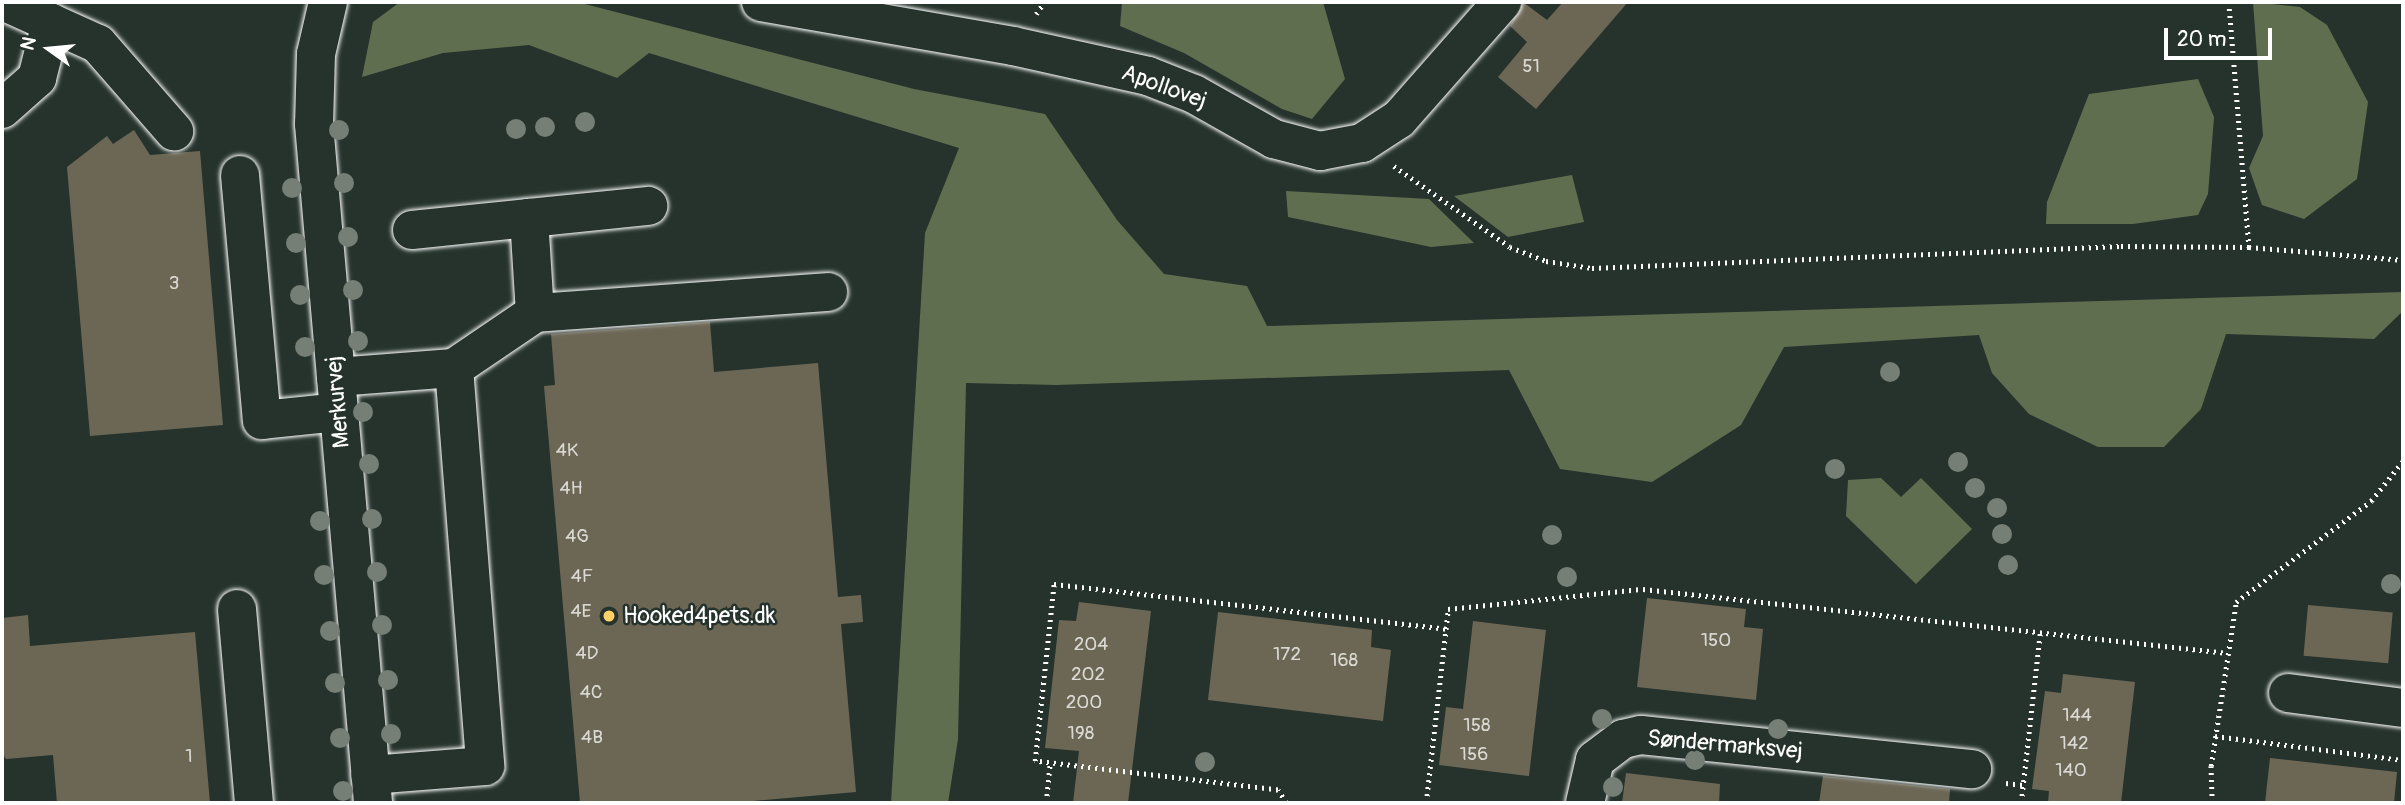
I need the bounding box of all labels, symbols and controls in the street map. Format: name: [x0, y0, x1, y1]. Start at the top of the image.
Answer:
north arrow: [14, 14, 84, 84]
scale bar: [2167, 14, 2276, 58]
text: 20 m: [2177, 26, 2226, 53]
text: N: [15, 34, 42, 53]
house number: 51: [1522, 56, 1540, 78]
street label: Apollovej: [1118, 59, 1210, 115]
house number: 3: [169, 273, 179, 295]
street label: Merkurvej: [320, 355, 356, 449]
house number: 4K: [556, 440, 578, 462]
house number: 4H: [559, 478, 583, 500]
house number: 4G: [565, 526, 589, 548]
house number: 4F: [571, 566, 593, 588]
house number: 4E: [571, 601, 591, 623]
place label: Hooked4pets.dk: [623, 602, 775, 630]
marker: Hooked4pets.dk: [601, 608, 617, 624]
house number: 150: [1701, 630, 1731, 652]
house number: 204: [1074, 634, 1108, 656]
house number: 4D: [576, 643, 598, 665]
house number: 172: [1273, 644, 1301, 666]
house number: 168: [1330, 650, 1358, 672]
house number: 202: [1071, 664, 1105, 686]
house number: 4C: [580, 682, 602, 704]
house number: 200: [1066, 692, 1102, 714]
house number: 144: [2062, 705, 2092, 727]
house number: 158: [1463, 715, 1491, 737]
house number: 198: [1068, 723, 1094, 745]
street label: Søndermarksvej: [1646, 724, 1804, 766]
house number: 4B: [581, 727, 603, 749]
house number: 142: [2059, 733, 2089, 755]
house number: 156: [1460, 744, 1488, 766]
house number: 1: [185, 746, 193, 768]
house number: 140: [2055, 760, 2087, 782]

